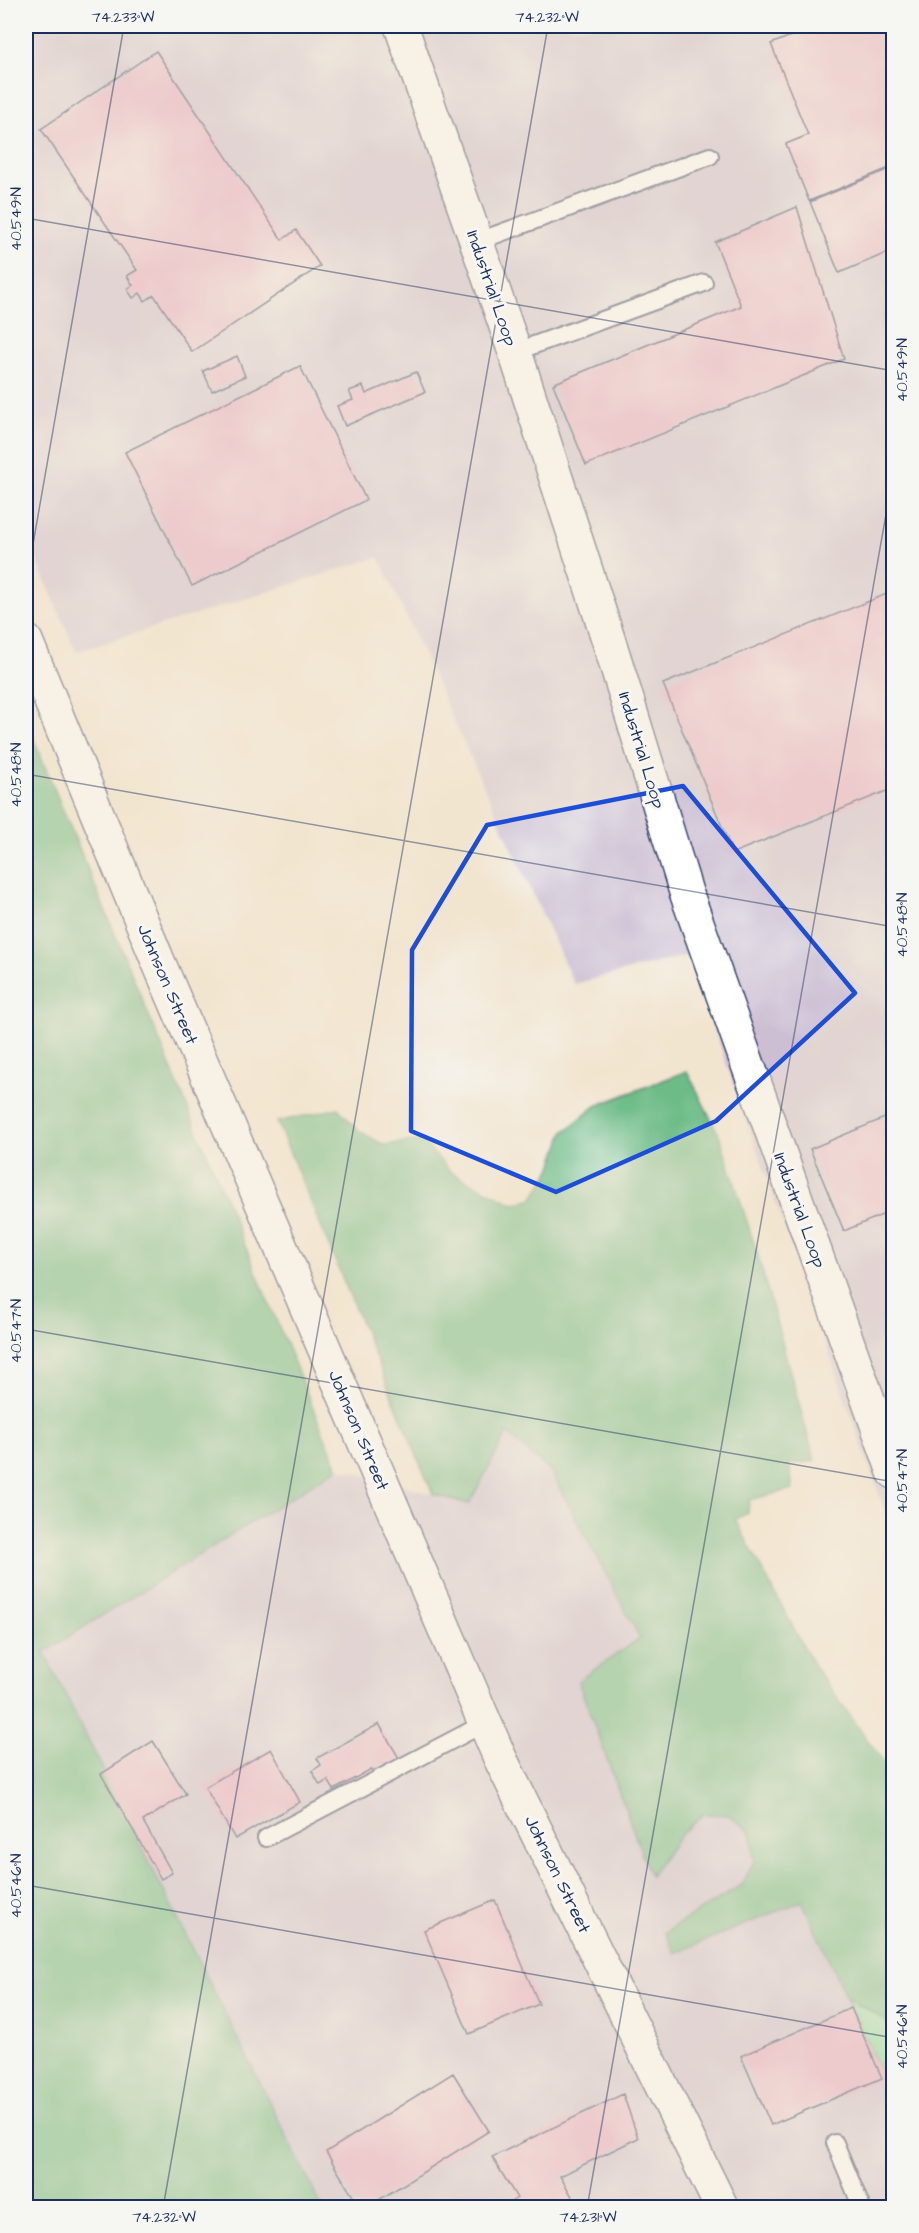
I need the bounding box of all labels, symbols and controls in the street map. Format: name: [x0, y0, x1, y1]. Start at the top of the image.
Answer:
text: 74.233°W: [92, 7, 154, 28]
text: 74.232°W: [515, 7, 579, 28]
text: 40.549°N: [6, 187, 27, 251]
street label: Industrial Loop: [460, 227, 523, 349]
text: 40.549°N: [892, 338, 913, 402]
street label: Industrial Loop: [612, 689, 671, 812]
text: 40.548°N: [6, 742, 27, 808]
text: 40.548°N: [892, 892, 913, 958]
street label: Johnson Street: [131, 920, 204, 1049]
street label: Industrial Loop: [767, 1149, 832, 1271]
text: 40.547°N: [6, 1299, 27, 1363]
street label: Johnson Street: [322, 1366, 395, 1495]
text: 40.547°N: [892, 1449, 913, 1513]
street label: Johnson Street: [518, 1811, 597, 1938]
text: 40.546°N: [6, 1854, 27, 1918]
text: 40.546°N: [892, 2005, 913, 2069]
text: 74.232°W: [132, 2207, 196, 2228]
text: 74.231°W: [559, 2207, 617, 2228]

